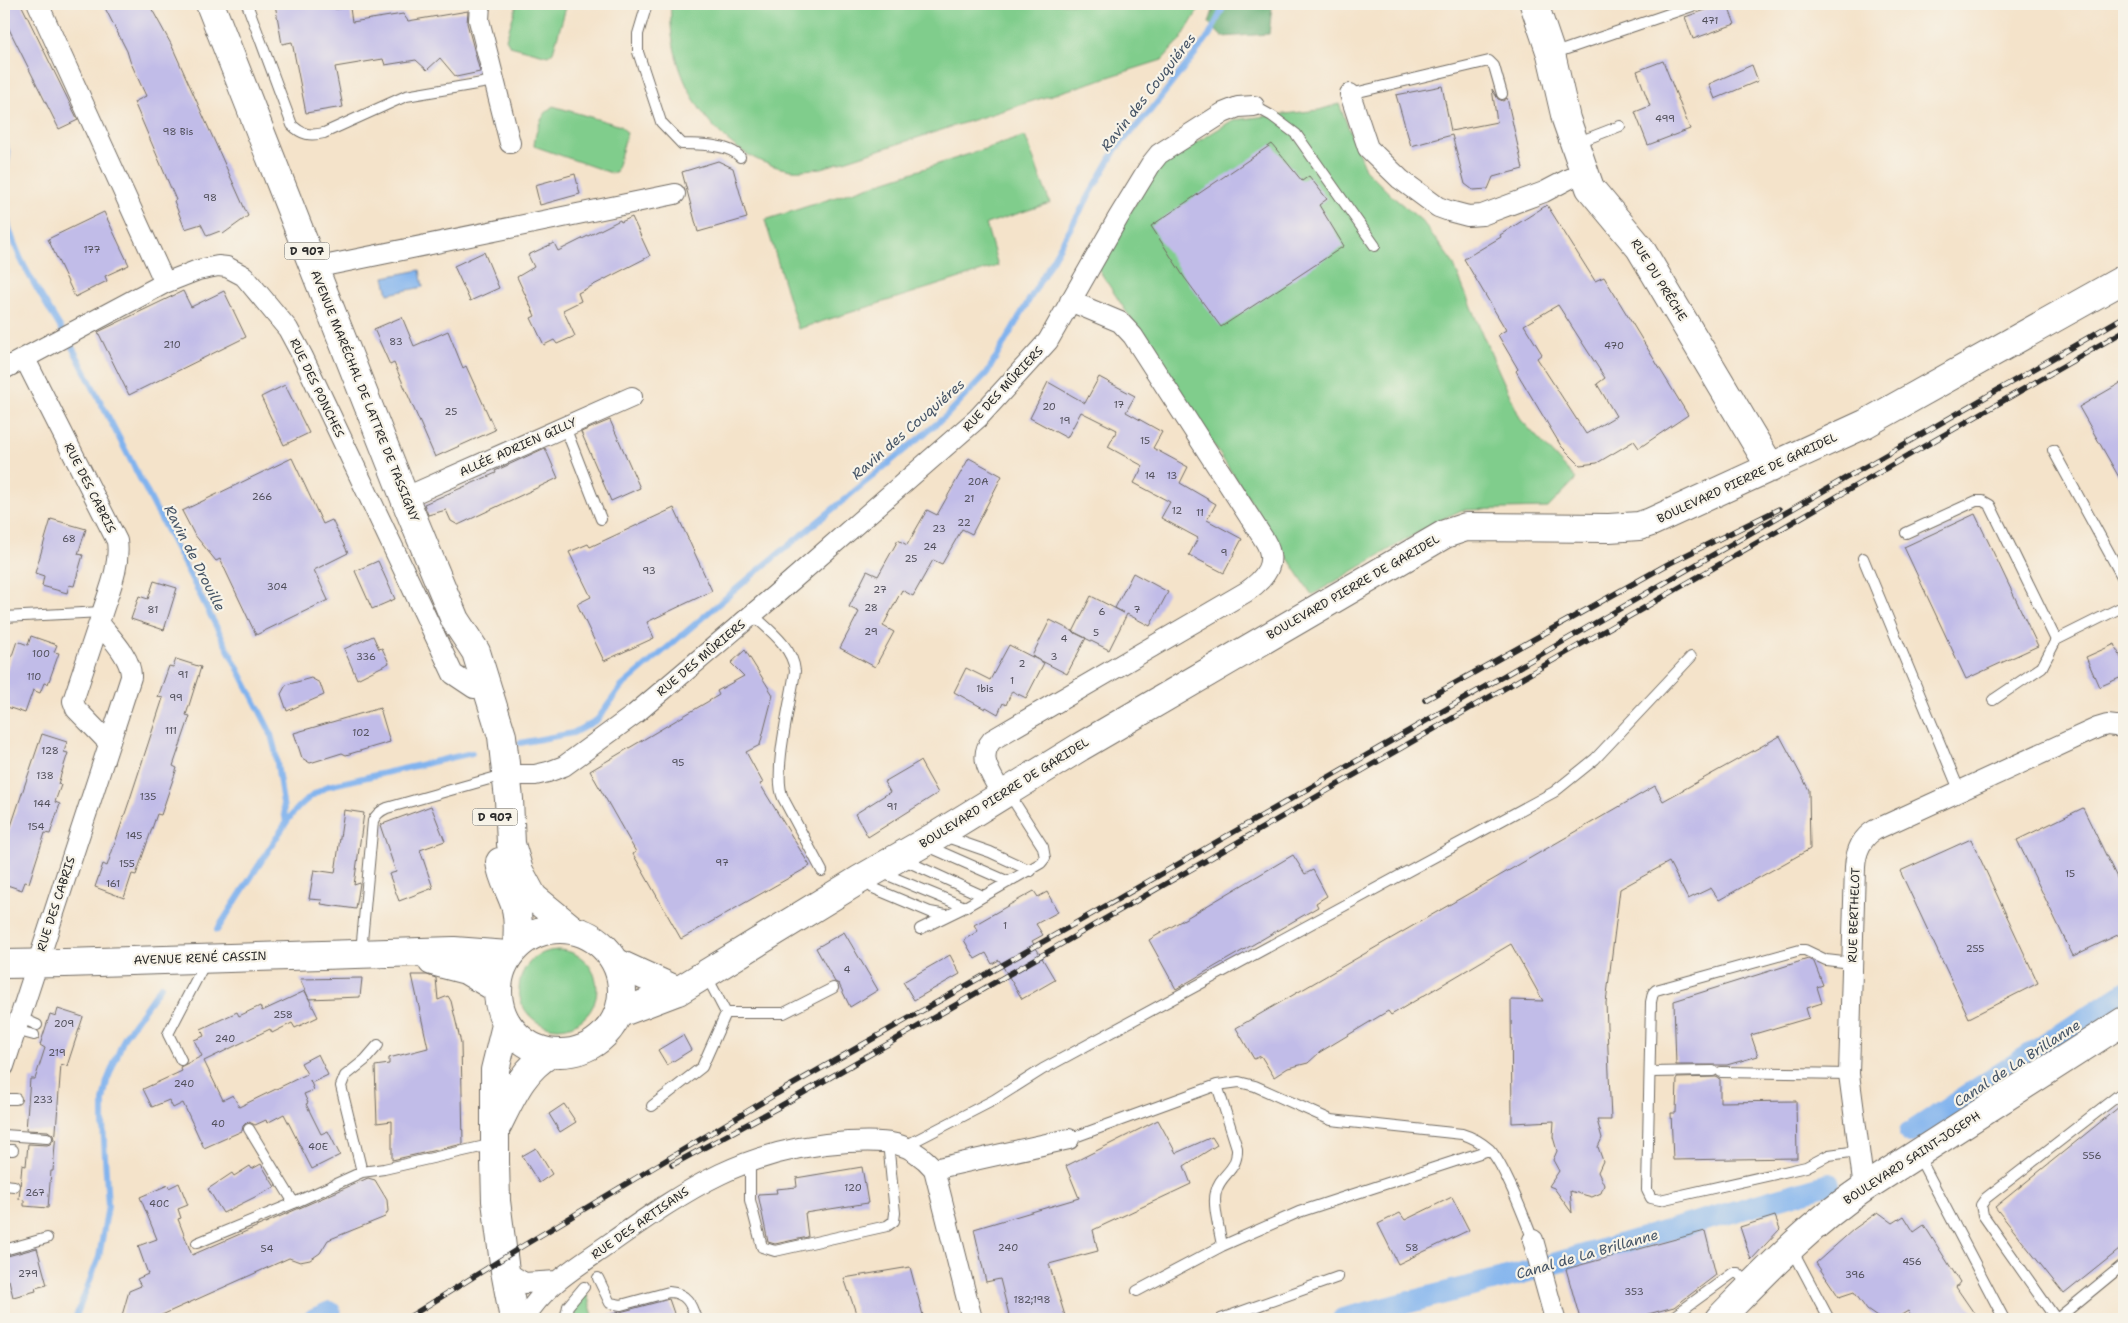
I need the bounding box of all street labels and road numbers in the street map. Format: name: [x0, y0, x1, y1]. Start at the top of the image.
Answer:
street label: RUE DU PRÊCHE: [1627, 236, 1691, 324]
road number: D 907: [284, 242, 330, 260]
street label: AVENUE MARÉCHAL DE LATTRE DE TASSIGNY: [307, 268, 423, 525]
street label: RUE DES PONCHES: [286, 336, 348, 441]
street label: RUE DES MÛRIERS: [959, 343, 1047, 435]
street label: ALLÉE ADRIEN GILLY: [457, 414, 580, 480]
street label: BOULEVARD PIERRE DE GARIDEL: [1654, 429, 1840, 527]
street label: RUE DES CABRIS: [60, 440, 120, 536]
street label: BOULEVARD PIERRE DE GARIDEL: [1264, 531, 1443, 643]
street label: RUE DES MÛRIERS: [653, 616, 749, 700]
street label: BOULEVARD PIERRE DE GARIDEL: [916, 734, 1092, 852]
road number: D 907: [472, 809, 518, 826]
street label: RUE DES CABRIS: [33, 854, 79, 953]
street label: RUE BERTHELOT: [1844, 867, 1864, 963]
street label: AVENUE RENÉ CASSIN: [133, 948, 267, 968]
street label: BOULEVARD SAINT-JOSEPH: [1841, 1108, 1984, 1208]
street label: RUE DES ARTISANS: [588, 1183, 692, 1263]

